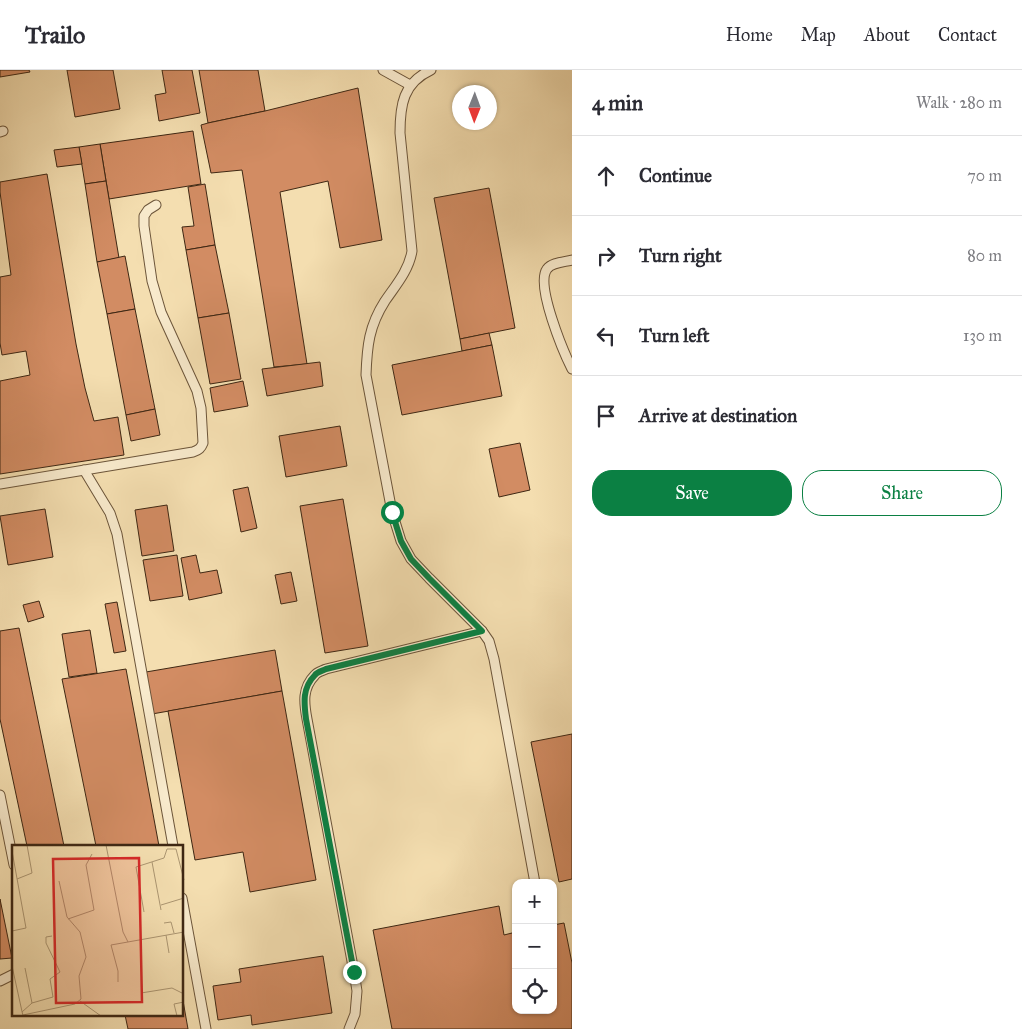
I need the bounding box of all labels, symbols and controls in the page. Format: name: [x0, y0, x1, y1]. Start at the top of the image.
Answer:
text: Trailo: [25, 20, 85, 50]
text: Home: [726, 24, 773, 46]
text: Map: [801, 24, 836, 46]
text: About: [864, 24, 910, 46]
text: Contact: [938, 24, 997, 46]
north arrow: [452, 85, 497, 130]
text: 4 min: [592, 90, 643, 116]
text: Walk · 280 m: [916, 93, 1002, 112]
icon: ahead: [592, 162, 620, 190]
text: Continue: [639, 164, 712, 187]
text: 70 m: [967, 166, 1002, 185]
icon: right: [592, 242, 620, 270]
text: Turn right: [639, 244, 722, 267]
text: 80 m: [967, 246, 1002, 265]
icon: left: [592, 322, 620, 350]
text: Turn left: [639, 324, 709, 347]
text: 130 m: [963, 326, 1002, 345]
icon: arrive: [592, 402, 620, 430]
text: Arrive at destination: [639, 404, 797, 427]
button: Save: [592, 470, 792, 516]
button: Share: [802, 470, 1002, 516]
route start: [381, 501, 404, 524]
inset map: [12, 845, 184, 1016]
map controls: [512, 879, 557, 1014]
button: +: [512, 879, 557, 924]
button: −: [512, 924, 557, 969]
route end: [343, 961, 366, 984]
button: locate: [512, 969, 557, 1014]

